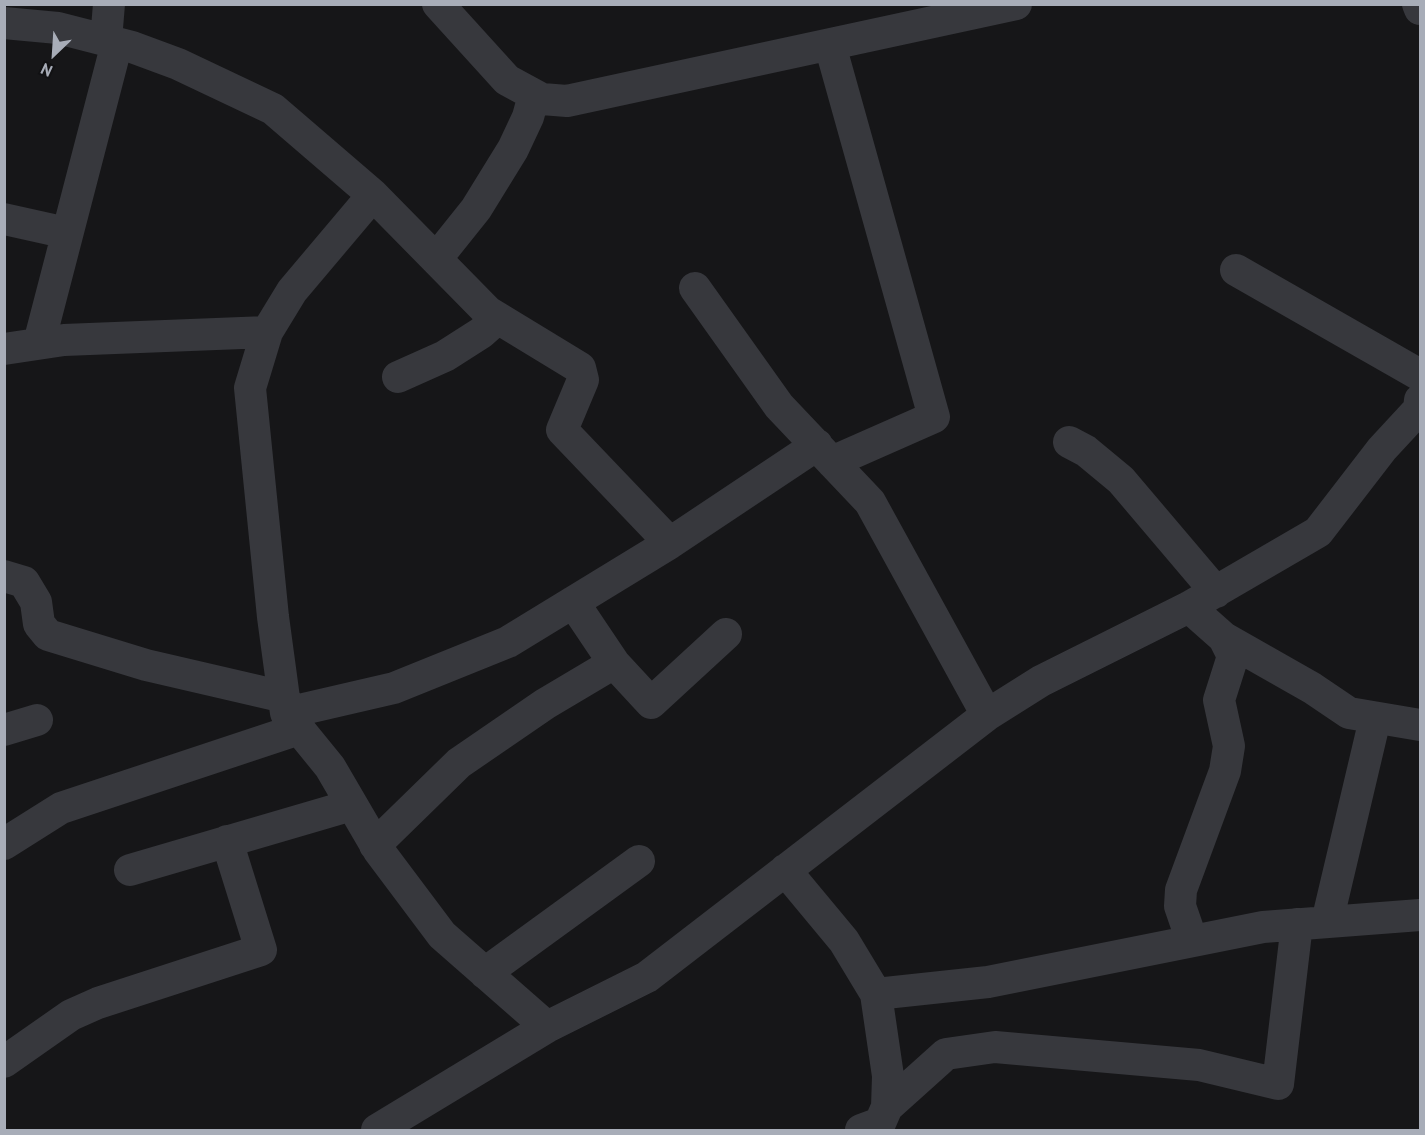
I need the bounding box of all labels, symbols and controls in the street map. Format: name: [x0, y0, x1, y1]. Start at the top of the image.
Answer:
north arrow: [24, 24, 84, 84]
text: N: [37, 59, 55, 82]

